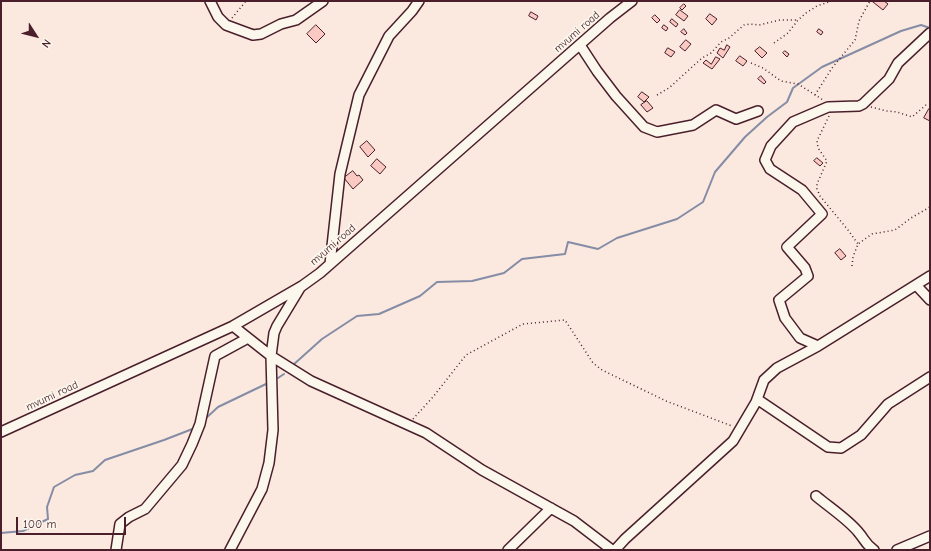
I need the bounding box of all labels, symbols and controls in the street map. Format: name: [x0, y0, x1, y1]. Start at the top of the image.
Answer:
street label: mvumi road: [552, 9, 602, 55]
north arrow: [16, 16, 56, 56]
text: N: [39, 37, 53, 50]
street label: mvumi road: [308, 222, 358, 268]
street label: mvumi road: [24, 378, 80, 414]
scale bar: [18, 509, 128, 535]
text: 100 m: [23, 517, 56, 531]

